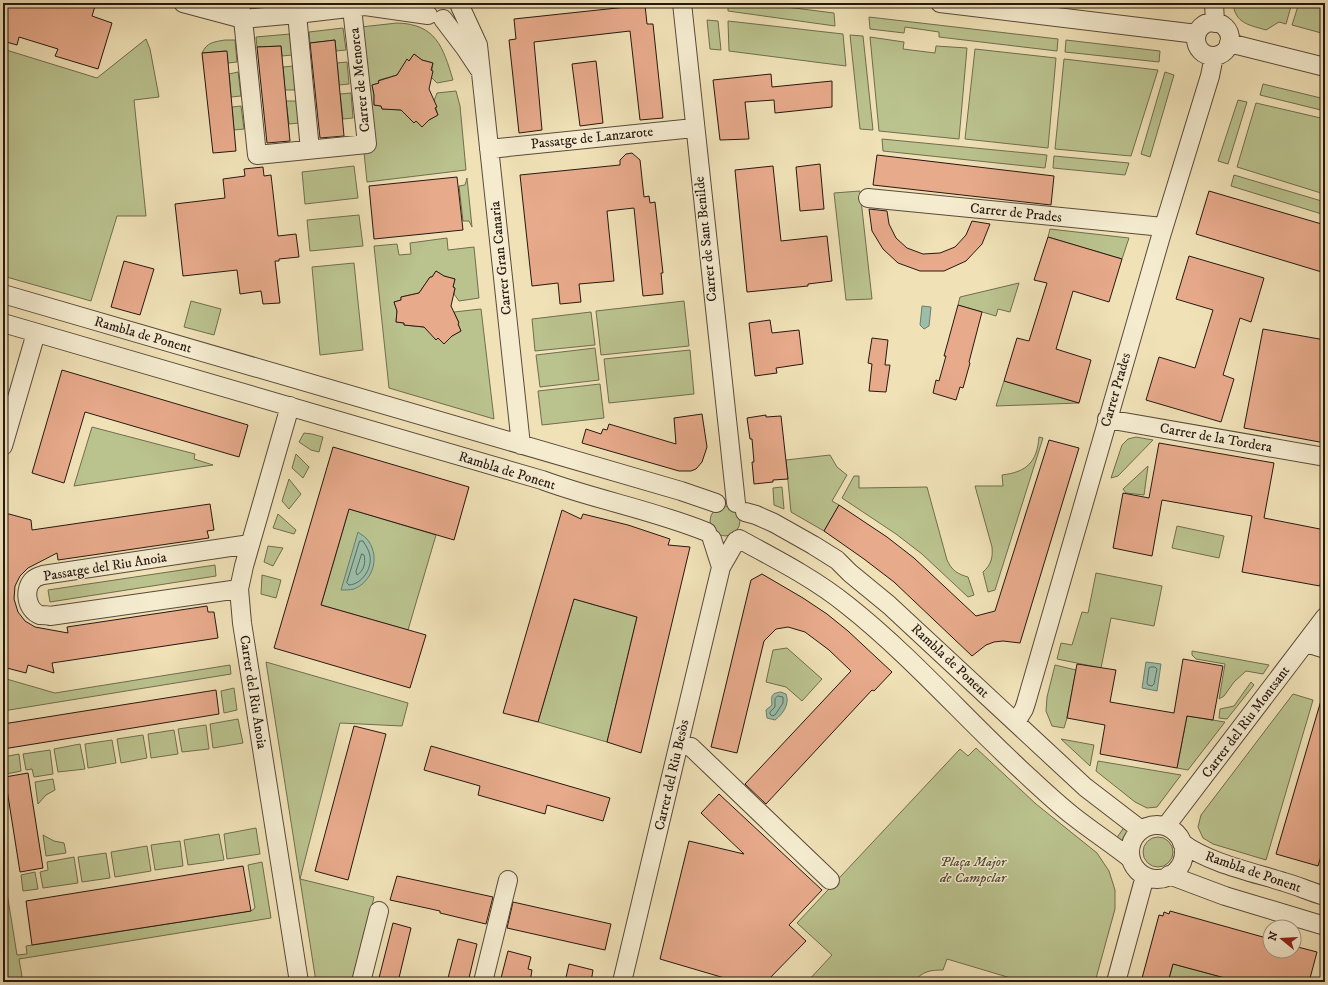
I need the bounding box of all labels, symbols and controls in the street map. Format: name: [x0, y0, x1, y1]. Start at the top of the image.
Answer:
street label: Carrer de Menorca: [346, 27, 374, 133]
street label: Passatge de Lanzarote: [530, 123, 654, 153]
street label: Carrer de Sant Benilde: [690, 175, 722, 303]
street label: Carrer de Prades: [969, 199, 1063, 227]
street label: Carrer Gran Canaria: [486, 200, 516, 316]
street label: Rambla de Ponent: [92, 312, 194, 358]
street label: Carrer Prades: [1097, 350, 1135, 429]
street label: Carrer de la Tordera: [1159, 419, 1274, 457]
street label: Rambla de Ponent: [456, 448, 558, 494]
street label: Passatge del Riu Anoia: [42, 548, 168, 586]
street label: Rambla de Ponent: [907, 620, 993, 702]
street label: Carrer del Riu Anoia: [235, 634, 271, 750]
street label: Carrer del Riu Montsant: [1198, 662, 1294, 782]
street label: Carrer del Riu Besòs: [651, 718, 694, 832]
street label: Rambla de Ponent: [1202, 847, 1304, 897]
park label: Plaça Major de Campclar: [939, 853, 1007, 887]
north arrow: [1262, 919, 1302, 959]
text: N: [1265, 930, 1281, 943]

